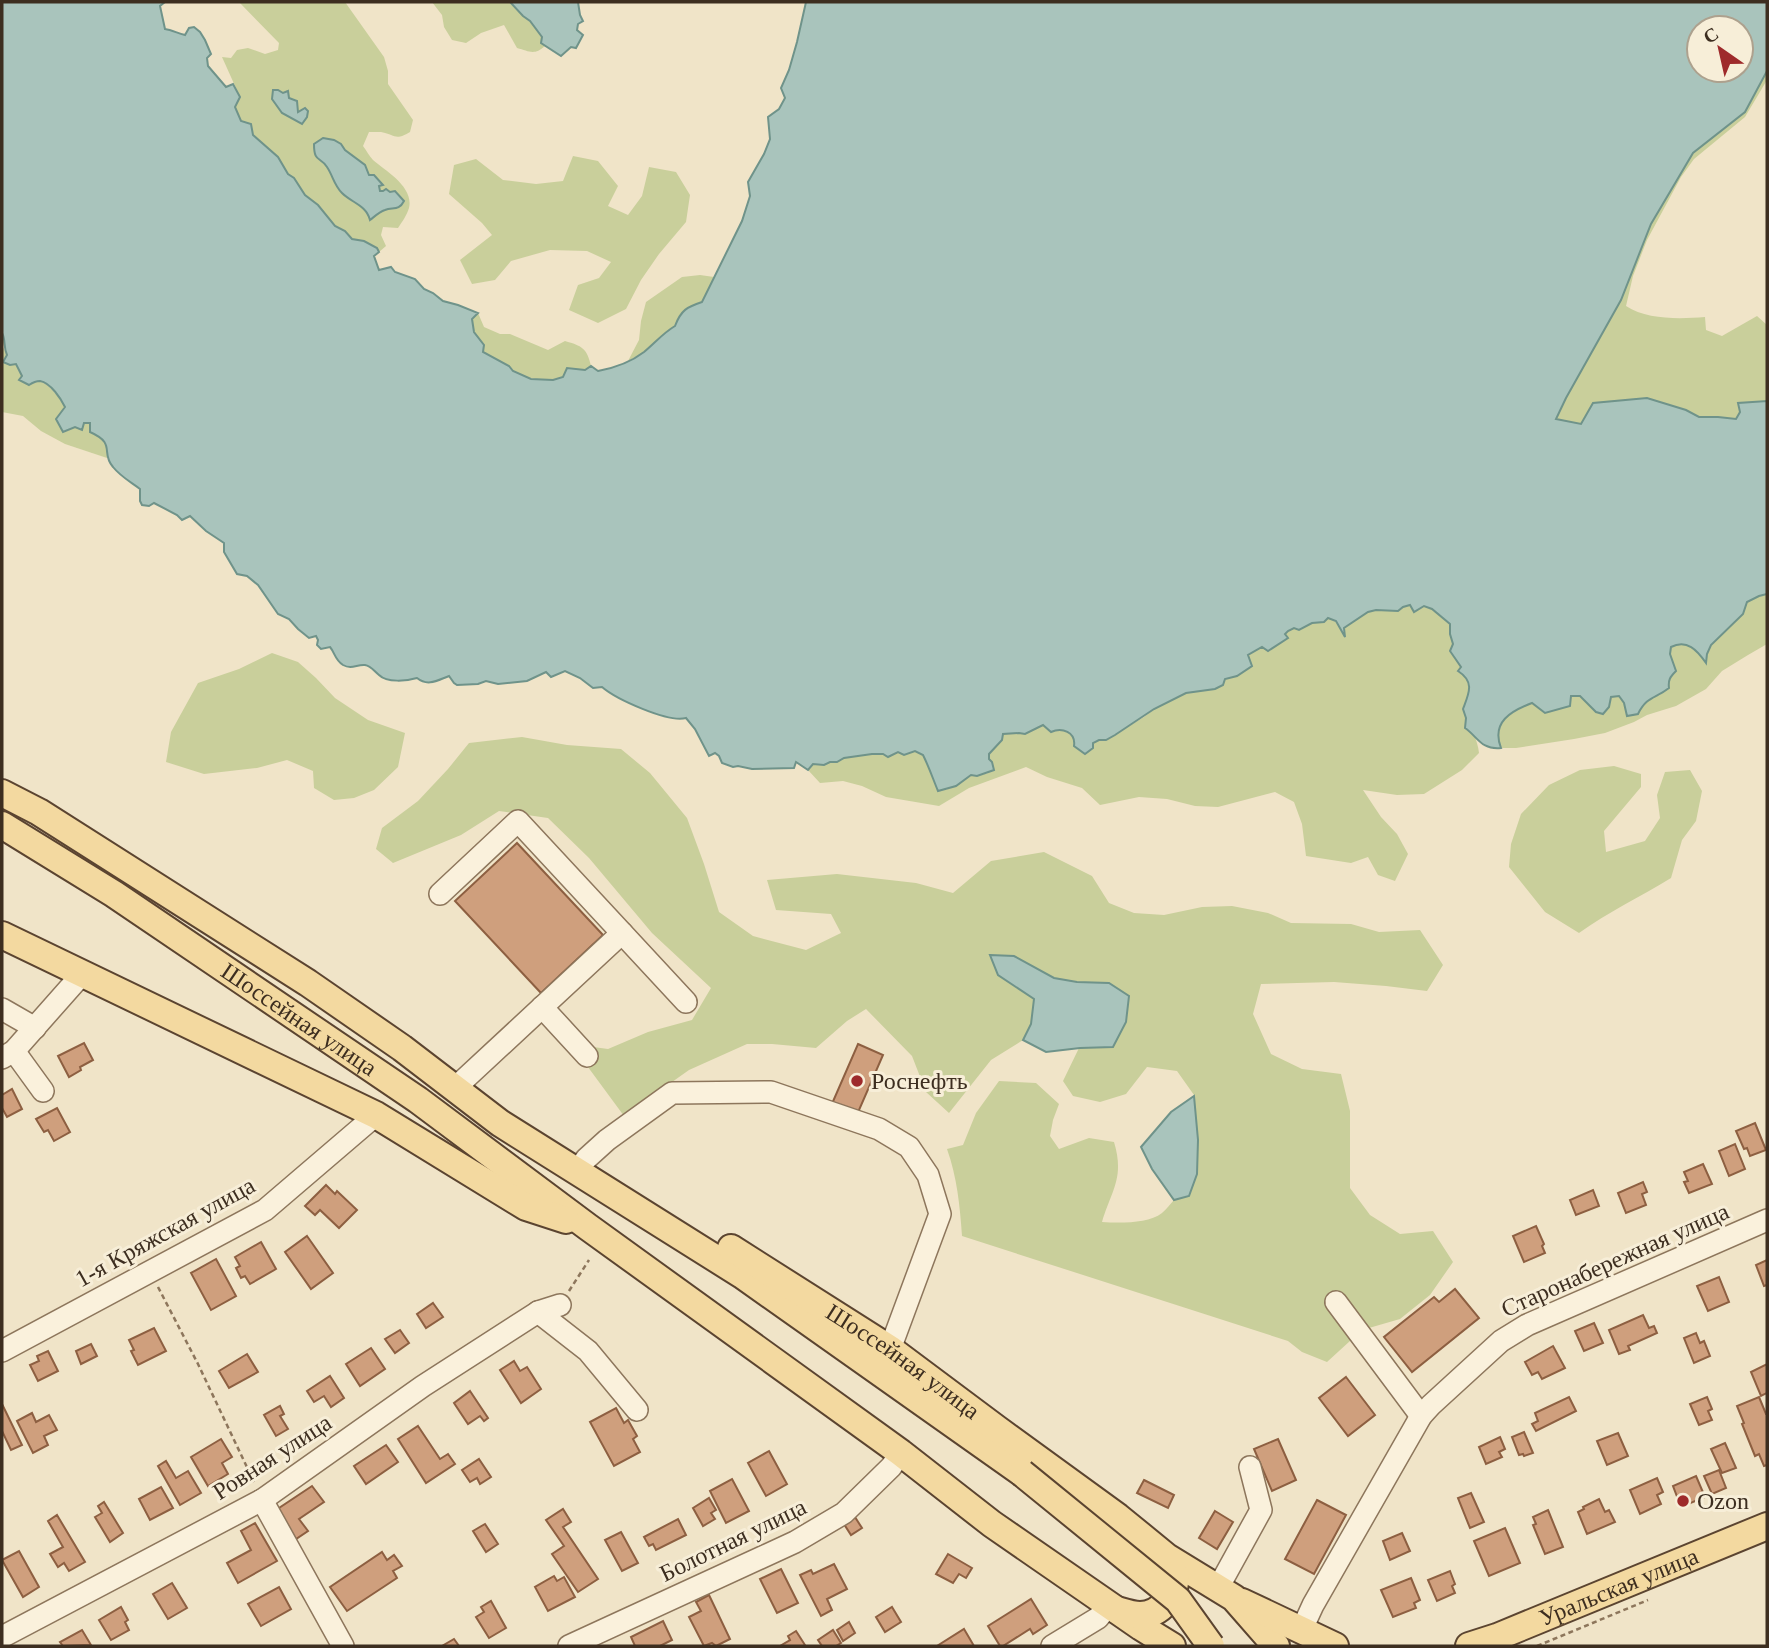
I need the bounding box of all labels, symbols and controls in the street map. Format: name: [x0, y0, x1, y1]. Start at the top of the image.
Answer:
north arrow: [1685, 14, 1755, 84]
text: С: [1699, 23, 1722, 48]
street label: Шоссейная улица: [216, 958, 382, 1081]
place label: Роснефть: [871, 1068, 968, 1094]
marker: Роснефть: [849, 1073, 865, 1089]
street label: 1-я Кряжская улица: [71, 1172, 260, 1292]
street label: Старонабережная улица: [1497, 1198, 1733, 1322]
street label: Шоссейная улица: [821, 1299, 985, 1425]
street label: Ровная улица: [208, 1409, 336, 1505]
place label: Ozon: [1697, 1488, 1749, 1514]
street label: Болотная улица: [656, 1493, 811, 1587]
marker: Ozon: [1675, 1493, 1691, 1509]
street label: Уральская улица: [1535, 1543, 1702, 1631]

